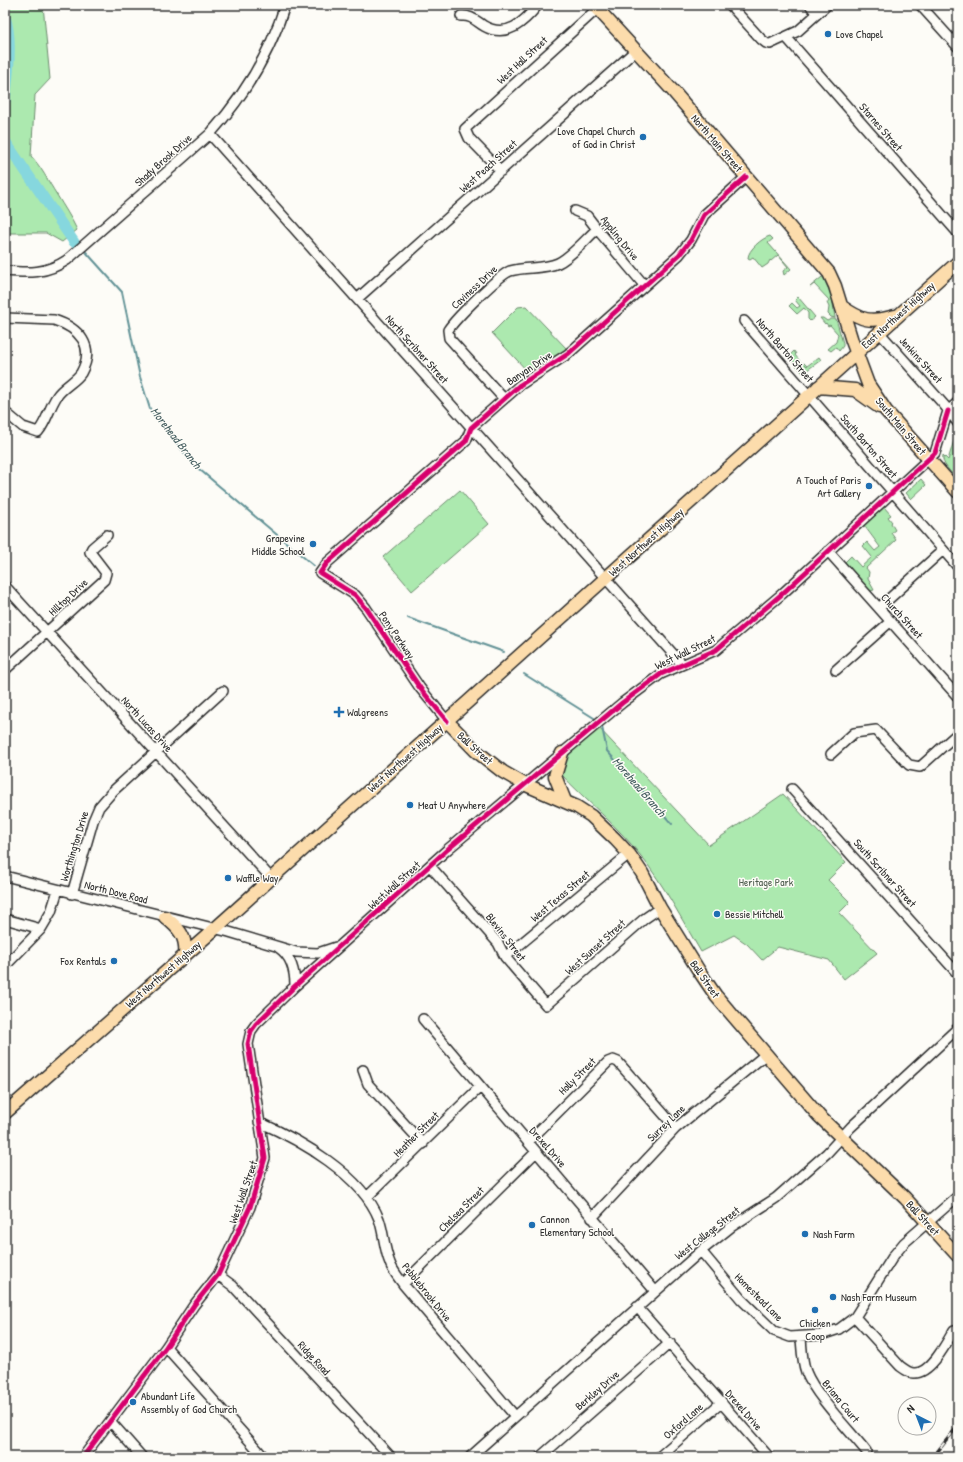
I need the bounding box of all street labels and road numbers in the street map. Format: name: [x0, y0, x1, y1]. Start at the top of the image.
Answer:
street label: West Hall Street: [494, 33, 550, 87]
street label: Starnes Street: [856, 100, 906, 154]
street label: North Main Street: [688, 111, 746, 175]
street label: Shady Brook Drive: [132, 130, 195, 189]
street label: West Peach Street: [456, 136, 520, 196]
street label: Appling Drive: [598, 213, 643, 264]
street label: Caviness Drive: [448, 262, 501, 312]
street label: East Northwest Highway: [858, 278, 938, 352]
street label: North Scribner Street: [382, 312, 452, 386]
street label: North Barton Street: [753, 315, 817, 385]
street label: Jenkins Street: [896, 334, 946, 386]
street label: Banyan Drive: [504, 347, 555, 388]
street label: South Main Street: [873, 394, 929, 458]
street label: South Barton Street: [837, 411, 901, 481]
street label: West Northwest Highway: [606, 505, 687, 579]
street label: Hilltop Drive: [45, 575, 91, 619]
street label: Church Street: [878, 590, 926, 642]
street label: Pony Parkway: [376, 609, 418, 662]
street label: West Wall Street: [652, 631, 718, 673]
street label: North Lucas Drive: [118, 693, 176, 755]
street label: West Northwest Highway: [365, 721, 446, 795]
street label: Ball Street: [454, 728, 496, 768]
street label: Worthington Drive: [57, 809, 91, 883]
street label: South Scribner Street: [851, 836, 919, 910]
street label: West Wall Street: [365, 858, 423, 912]
street label: West Texas Street: [528, 867, 593, 925]
street label: North Dove Road: [83, 877, 150, 907]
street label: Blevins Street: [483, 910, 529, 964]
street label: West Sunset Street: [562, 916, 628, 978]
street label: West Northwest Highway: [122, 937, 204, 1011]
street label: Ball Street: [687, 957, 723, 1001]
street label: Holly Street: [555, 1054, 599, 1098]
street label: Surrey Lane: [644, 1101, 688, 1144]
street label: Heather Street: [390, 1108, 442, 1160]
street label: Drexel Drive: [527, 1124, 570, 1171]
street label: West Wall Street: [226, 1158, 260, 1225]
street label: Chelsea Street: [435, 1183, 487, 1235]
street label: Ball Street: [903, 1198, 943, 1239]
street label: West College Street: [672, 1203, 742, 1263]
street label: Pebblebrook Drive: [399, 1260, 455, 1325]
street label: Homestead Lane: [732, 1270, 787, 1325]
street label: Ridge Road: [295, 1338, 334, 1378]
street label: Berkley Drive: [572, 1367, 622, 1413]
street label: Briana Court: [819, 1377, 863, 1425]
street label: Drexel Drive: [723, 1387, 766, 1434]
street label: Oxford Lane: [660, 1399, 706, 1442]

